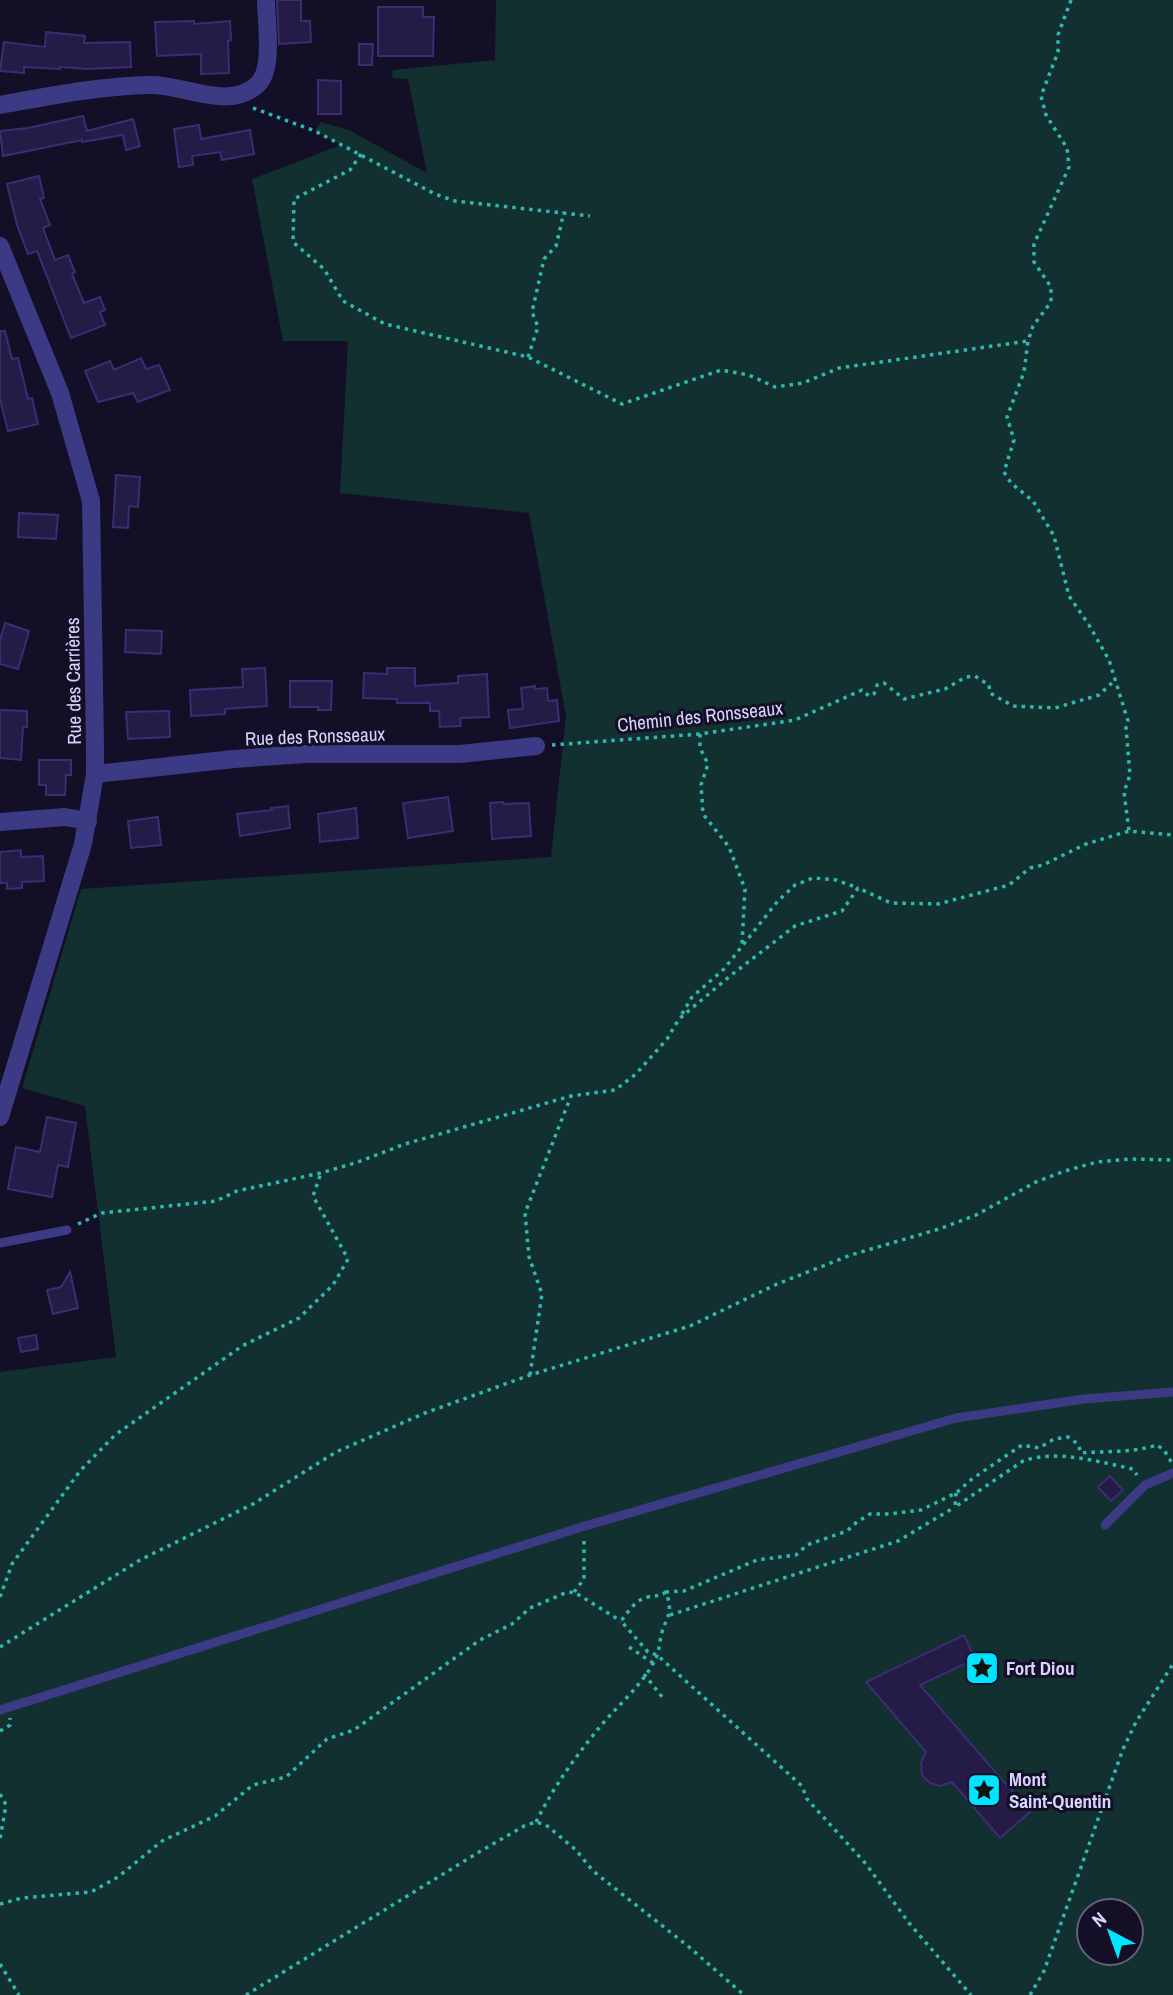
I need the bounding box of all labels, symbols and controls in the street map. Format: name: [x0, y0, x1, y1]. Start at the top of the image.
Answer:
street label: Rue des Carrières: [59, 617, 87, 745]
street label: Chemin des Ronsseaux: [616, 694, 784, 738]
street label: Rue des Ronsseaux: [244, 721, 386, 751]
place icon: Fort Diou: [963, 1649, 1001, 1687]
place label: Fort Diou: [1006, 1655, 1074, 1681]
place label: Mont Saint-Quentin: [1009, 1766, 1111, 1814]
place icon: Mont Saint-Quentin: [965, 1771, 1003, 1809]
north arrow: [1075, 1897, 1145, 1967]
text: N: [1086, 1906, 1112, 1933]

